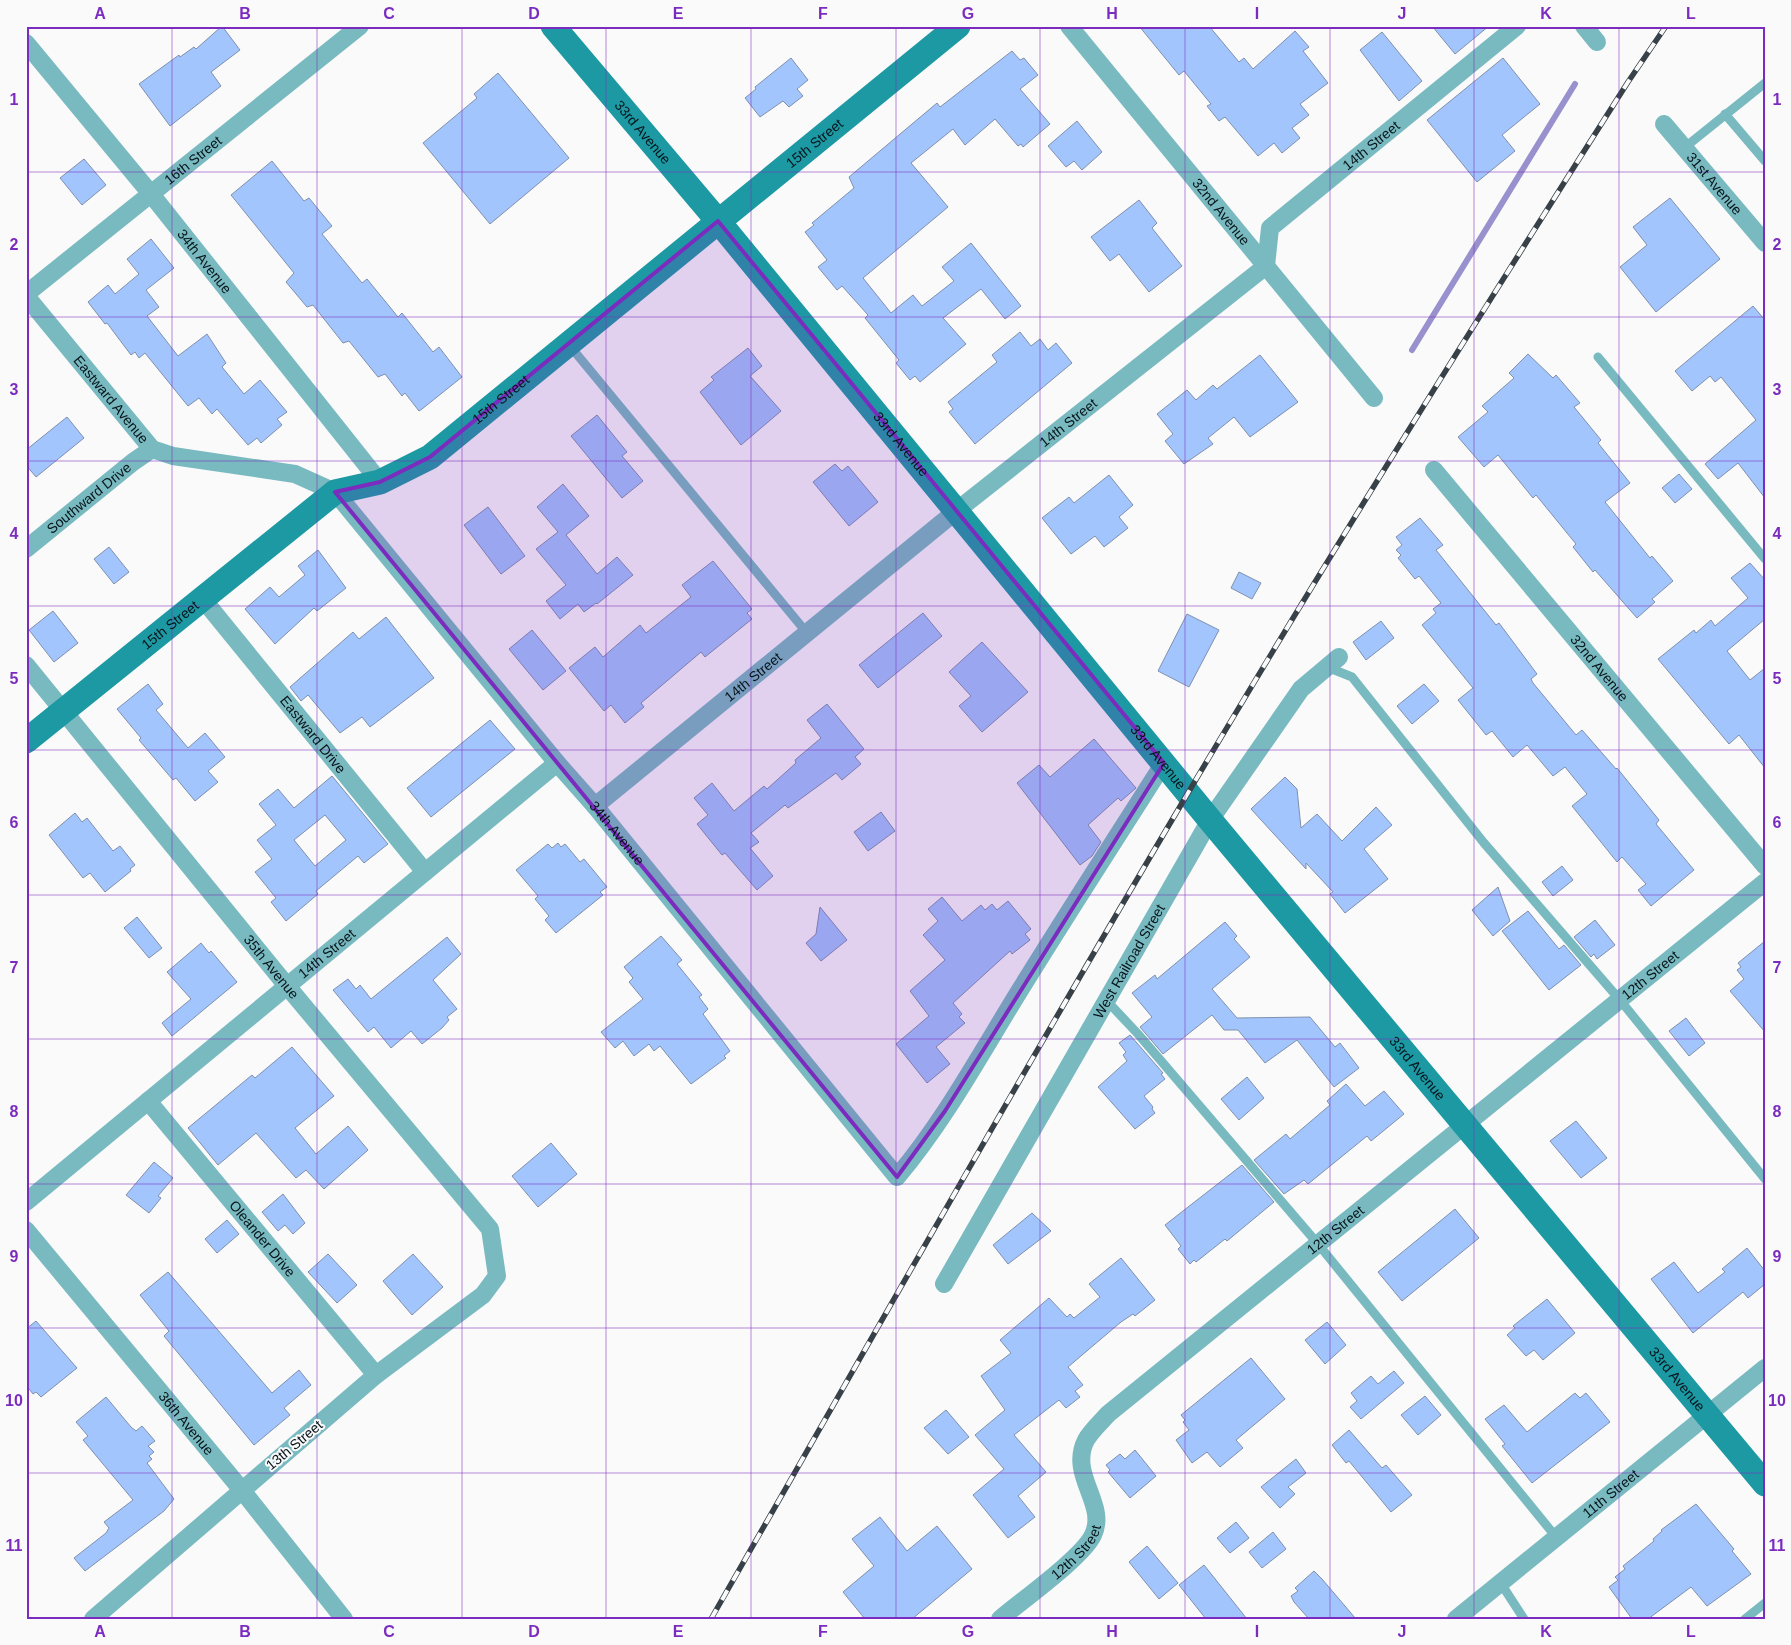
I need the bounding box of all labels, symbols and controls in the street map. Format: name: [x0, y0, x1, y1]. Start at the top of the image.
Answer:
text: A: [94, 5, 106, 22]
text: B: [239, 5, 251, 22]
text: C: [383, 5, 395, 22]
text: D: [528, 5, 540, 22]
text: E: [673, 5, 684, 22]
text: F: [818, 5, 828, 22]
text: G: [962, 5, 974, 22]
text: H: [1106, 5, 1118, 22]
text: I: [1255, 5, 1259, 22]
text: J: [1398, 5, 1406, 22]
text: K: [1540, 5, 1552, 22]
text: L: [1686, 5, 1696, 22]
text: 1: [10, 91, 19, 108]
text: 1: [1773, 91, 1782, 108]
street label: 33rd Avenue: [611, 97, 674, 167]
street label: 15th Street: [783, 115, 846, 171]
street label: 14th Street: [1339, 117, 1403, 173]
street label: 16th Street: [161, 132, 225, 188]
street label: 31st Avenue: [1683, 149, 1746, 218]
street label: 32nd Avenue: [1189, 175, 1253, 248]
street label: 34th Avenue: [174, 226, 235, 297]
text: 2: [10, 236, 19, 253]
text: 2: [1773, 236, 1782, 253]
street label: Eastward Avenue: [70, 352, 152, 447]
street label: 15th Street: [469, 371, 532, 427]
text: 3: [10, 381, 19, 398]
text: 3: [1773, 381, 1782, 398]
street label: 14th Street: [1036, 395, 1100, 450]
street label: 33rd Avenue: [870, 409, 932, 480]
street label: Southward Drive: [44, 459, 134, 537]
text: 4: [10, 525, 19, 542]
text: 4: [1773, 525, 1782, 542]
street label: 15th Street: [138, 597, 202, 653]
street label: 32nd Avenue: [1567, 632, 1632, 705]
street label: 14th Street: [721, 649, 785, 705]
text: 5: [10, 670, 19, 687]
text: 5: [1773, 670, 1782, 687]
street label: Eastward Drive: [277, 693, 349, 777]
street label: 33rd Avenue: [1127, 722, 1189, 793]
street label: 34th Avenue: [586, 798, 648, 868]
text: 6: [10, 814, 19, 831]
text: 6: [1773, 814, 1782, 831]
street label: West Railroad Street: [1090, 901, 1168, 1021]
street label: 14th Street: [295, 925, 358, 982]
street label: 35th Avenue: [241, 932, 302, 1002]
street label: 12th Street: [1618, 947, 1682, 1003]
text: 7: [10, 959, 19, 976]
text: 7: [1773, 959, 1782, 976]
street label: 33rd Avenue: [1386, 1033, 1449, 1104]
text: 8: [10, 1103, 19, 1120]
text: 8: [1773, 1103, 1782, 1120]
street label: Oleander Drive: [226, 1197, 299, 1280]
street label: 12th Street: [1304, 1202, 1367, 1258]
text: 9: [10, 1248, 19, 1265]
text: 9: [1773, 1248, 1782, 1265]
street label: 33rd Avenue: [1646, 1344, 1709, 1414]
street label: 36th Avenue: [155, 1388, 217, 1458]
text: 10: [5, 1392, 23, 1409]
text: 10: [1768, 1392, 1786, 1409]
street label: 13th Street: [263, 1417, 325, 1473]
street label: 11th Street: [1579, 1466, 1642, 1521]
street label: 12th Street: [1048, 1523, 1104, 1583]
text: 11: [6, 1537, 23, 1554]
text: 11: [1769, 1537, 1786, 1554]
text: A: [94, 1623, 106, 1640]
text: B: [239, 1623, 251, 1640]
text: C: [383, 1623, 395, 1640]
text: D: [528, 1623, 540, 1640]
text: E: [673, 1623, 684, 1640]
text: F: [818, 1623, 828, 1640]
text: G: [962, 1623, 974, 1640]
text: H: [1106, 1623, 1118, 1640]
text: I: [1255, 1623, 1259, 1640]
text: J: [1398, 1623, 1406, 1640]
text: K: [1540, 1623, 1552, 1640]
text: L: [1686, 1623, 1696, 1640]

